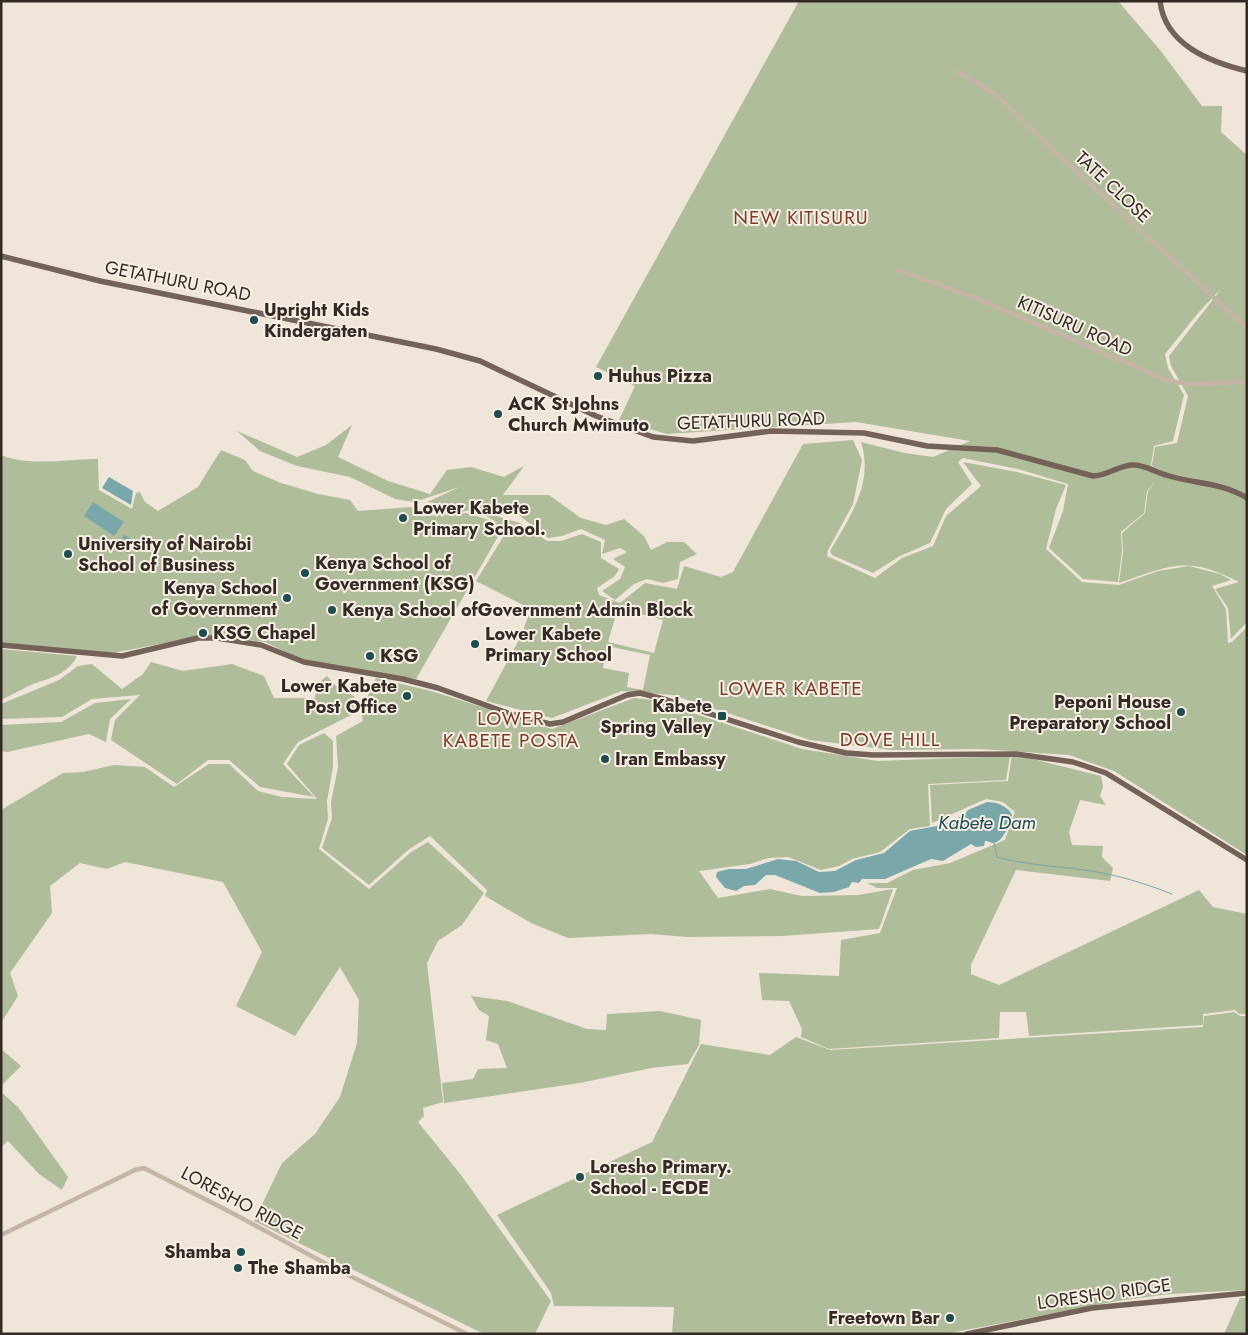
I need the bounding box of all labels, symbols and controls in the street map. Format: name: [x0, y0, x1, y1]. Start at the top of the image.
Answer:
street label: TATE CLOSE: [1069, 145, 1157, 229]
district label: NEW KITISURU: [733, 204, 869, 231]
street label: GETATHURU ROAD: [103, 254, 253, 308]
street label: KITISURU ROAD: [1013, 289, 1137, 363]
place label: Upright Kids Kindergaten: [264, 297, 369, 344]
marker: Upright Kids Kindergaten: [248, 314, 260, 326]
place label: Huhus Pizza: [608, 363, 712, 389]
marker: Huhus Pizza: [592, 370, 604, 382]
place label: ACK St Johns Church Mwimuto: [507, 391, 649, 438]
street label: GETATHURU ROAD: [676, 405, 826, 437]
marker: ACK St Johns Church Mwimuto: [492, 408, 504, 420]
place label: Lower Kabete Primary School.: [413, 495, 546, 542]
marker: Lower Kabete Primary School.: [397, 512, 409, 524]
place label: University of Nairobi School of Business: [78, 531, 252, 578]
marker: University of Nairobi School of Business: [62, 548, 74, 560]
place label: Kenya School of Government (KSG): [315, 550, 475, 597]
marker: Kenya School of Government (KSG): [299, 567, 311, 579]
place label: Kenya School of Government: [151, 575, 277, 622]
marker: Kenya School of Government: [281, 592, 293, 604]
place label: Kenya School ofGovernment Admin Block: [342, 597, 694, 623]
marker: Kenya School ofGovernment Admin Block: [326, 604, 338, 616]
place label: KSG Chapel: [213, 620, 316, 646]
place label: Lower Kabete Primary School: [485, 621, 612, 668]
marker: KSG Chapel: [197, 627, 209, 639]
marker: Lower Kabete Primary School: [469, 638, 481, 650]
place label: KSG: [380, 643, 419, 669]
marker: KSG: [364, 650, 376, 662]
place label: Lower Kabete Post Office: [281, 673, 397, 720]
district label: LOWER KABETE: [719, 675, 863, 702]
place label: Peponi House Preparatory School: [1009, 689, 1171, 736]
marker: Lower Kabete Post Office: [401, 690, 413, 702]
place label: Kabete Spring Valley: [600, 693, 713, 740]
district label: LOWER KABETE POSTA: [443, 705, 579, 754]
marker: Peponi House Preparatory School: [1175, 706, 1187, 718]
marker: Kabete Spring Valley: [716, 710, 728, 722]
district label: DOVE HILL: [840, 726, 940, 753]
place label: Iran Embassy: [615, 746, 726, 772]
marker: Iran Embassy: [599, 753, 611, 765]
water label: Kabete Dam: [938, 809, 1036, 836]
place label: Loresho Primary. School - ECDE: [590, 1154, 732, 1201]
street label: LORESHO RIDGE: [176, 1160, 308, 1246]
marker: Loresho Primary. School - ECDE: [574, 1171, 586, 1183]
place label: Shamba: [164, 1239, 231, 1265]
marker: Shamba: [235, 1246, 247, 1258]
place label: The Shamba: [248, 1255, 351, 1281]
marker: The Shamba: [232, 1262, 244, 1274]
street label: LORESHO RIDGE: [1035, 1272, 1173, 1316]
place label: Freetown Bar: [828, 1305, 941, 1331]
marker: Freetown Bar: [944, 1312, 956, 1324]

